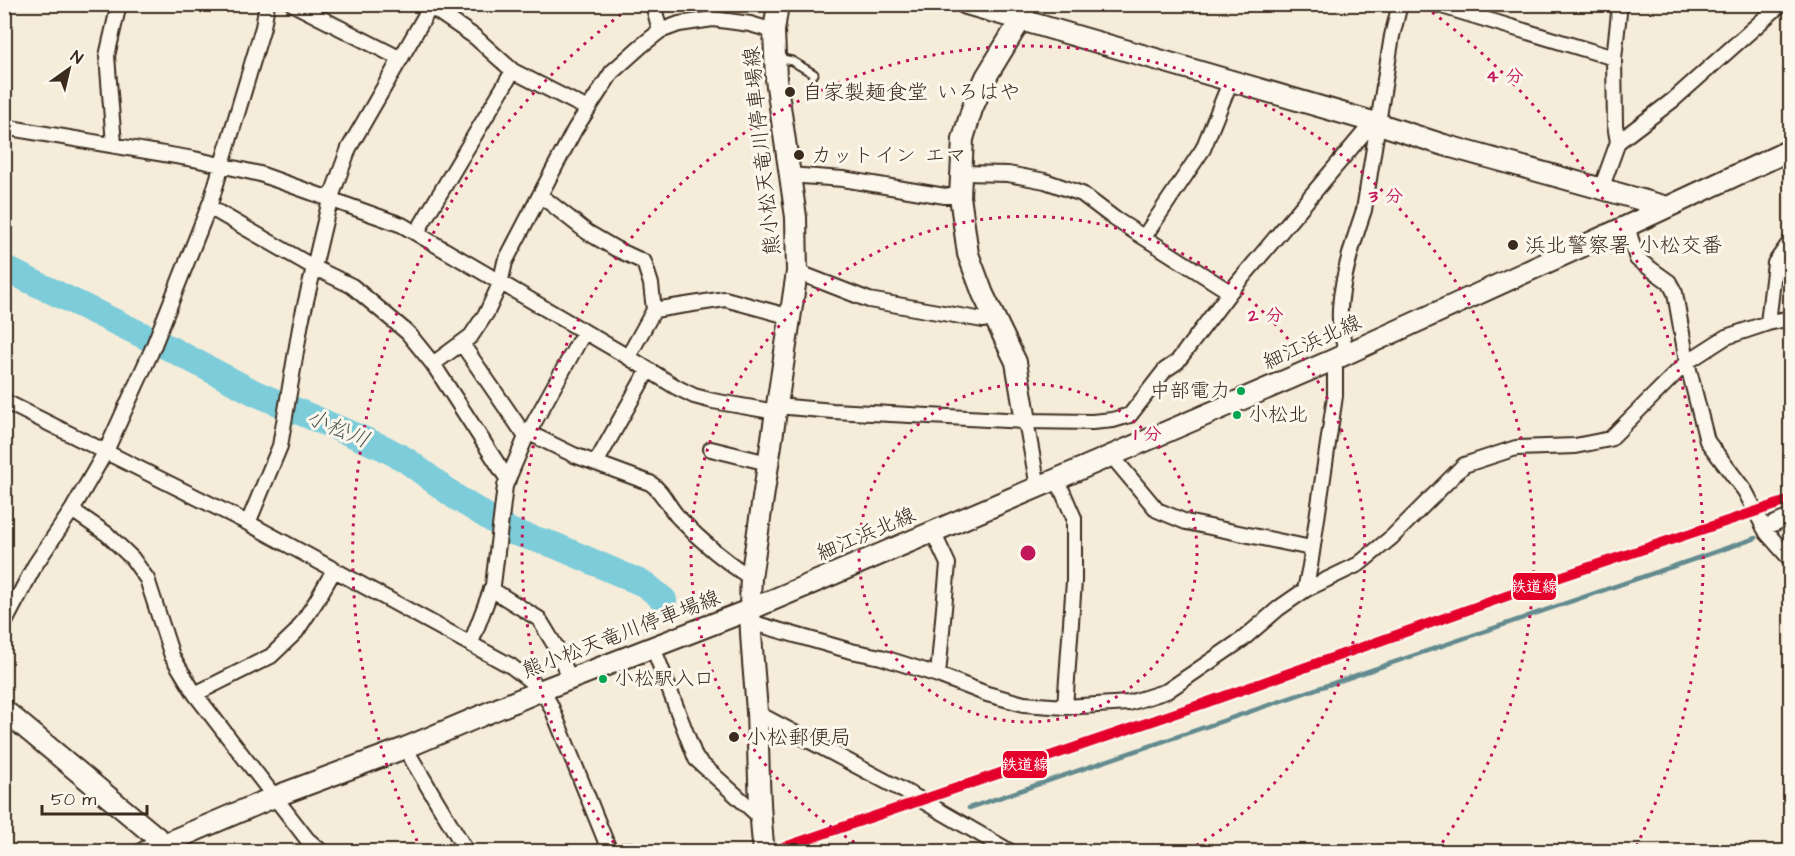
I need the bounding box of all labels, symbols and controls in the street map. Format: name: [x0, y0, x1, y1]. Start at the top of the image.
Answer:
north arrow: [39, 39, 99, 99]
text: N: [67, 45, 87, 69]
street label: 熊小松天竜川停車場線: [737, 45, 787, 257]
text: 4 分: [1486, 64, 1524, 89]
place label: 自家製麺食堂 いろはや: [802, 78, 1020, 107]
marker: 自家製麺食堂 いろはや: [783, 85, 797, 99]
place label: カットイン エマ: [811, 141, 966, 170]
marker: カットイン エマ: [792, 148, 806, 162]
text: 3 分: [1368, 184, 1403, 209]
place label: 浜北警察署 小松交番: [1525, 231, 1722, 260]
marker: 浜北警察署 小松交番: [1506, 238, 1520, 252]
text: 2 分: [1247, 303, 1284, 328]
street label: 細江浜北線: [1258, 307, 1366, 377]
place label: 中部電力: [1150, 377, 1230, 405]
marker: 中部電力: [1235, 385, 1247, 397]
place label: 小松北: [1248, 401, 1308, 429]
water label: 小松川: [302, 402, 374, 456]
marker: 小松北: [1231, 409, 1243, 421]
text: 1 分: [1134, 422, 1162, 447]
street label: 細江浜北線: [812, 500, 920, 568]
centre of rings: [1018, 543, 1038, 563]
line badge: 鉄道線: [1512, 572, 1557, 601]
text: 鉄道線: [1510, 576, 1558, 598]
street label: 熊小松天竜川停車場線: [518, 583, 724, 685]
place label: 小松駅入口: [614, 665, 714, 693]
marker: 小松駅入口: [597, 673, 609, 685]
place label: 小松郵便局: [746, 723, 851, 752]
marker: 小松郵便局: [727, 730, 741, 744]
line badge: 鉄道線: [1002, 750, 1048, 779]
text: 鉄道線: [1001, 754, 1049, 776]
scale bar: [42, 778, 147, 816]
text: 50 m: [51, 787, 96, 812]

